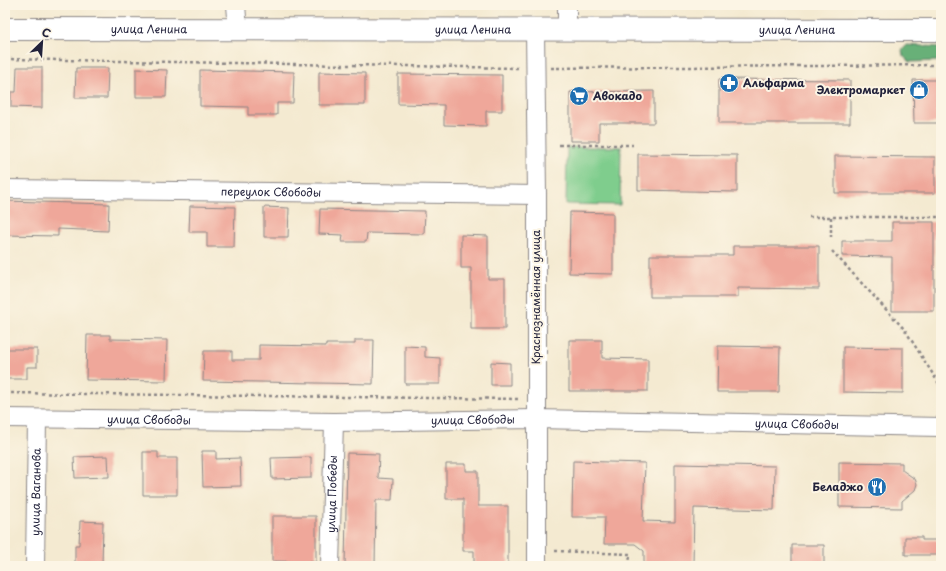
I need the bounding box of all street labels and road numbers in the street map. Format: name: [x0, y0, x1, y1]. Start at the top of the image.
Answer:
street label: улица Ленина: [111, 20, 187, 37]
street label: улица Ленина: [435, 20, 511, 38]
street label: улица Ленина: [759, 21, 835, 38]
street label: переулок Свободы: [221, 182, 321, 201]
street label: Краснознамённая улица: [527, 230, 544, 364]
street label: улица Свободы: [107, 410, 191, 428]
street label: улица Свободы: [431, 410, 515, 429]
street label: улица Свободы: [755, 414, 839, 433]
street label: улица Ваганова: [26, 448, 45, 536]
street label: улица Победы: [322, 455, 341, 533]

